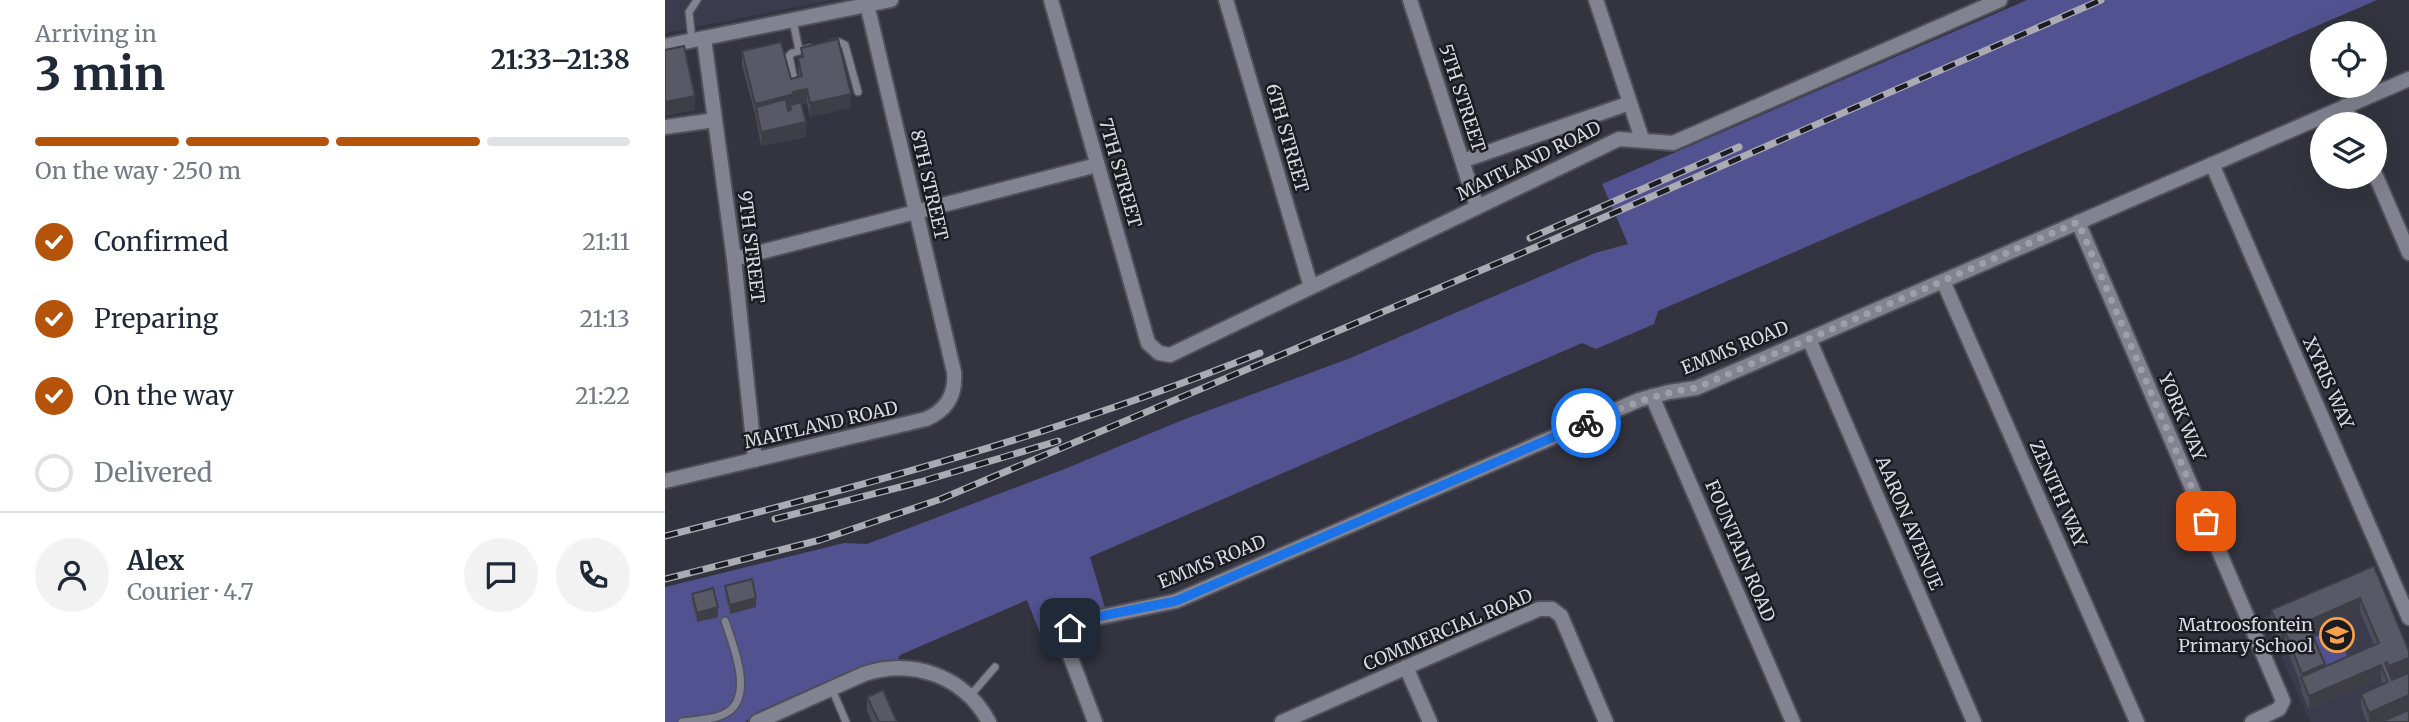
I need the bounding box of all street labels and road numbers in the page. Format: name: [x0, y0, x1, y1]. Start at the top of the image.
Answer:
street label: 5TH STREET: [1434, 41, 1491, 155]
street label: 6TH STREET: [1261, 81, 1314, 195]
street label: 7TH STREET: [1094, 116, 1147, 231]
street label: MAITLAND ROAD: [1453, 116, 1605, 205]
street label: 8TH STREET: [906, 127, 953, 243]
street label: 9TH STREET: [733, 189, 770, 305]
street label: EMMS ROAD: [1678, 316, 1792, 379]
street label: XYRIS WAY: [2298, 333, 2359, 433]
street label: YORK WAY: [2153, 369, 2211, 464]
street label: MAITLAND ROAD: [742, 396, 900, 453]
street label: ZENITH WAY: [2025, 437, 2092, 551]
street label: AARON AVENUE: [1871, 452, 1948, 594]
street label: FOUNTAIN ROAD: [1700, 476, 1781, 625]
street label: EMMS ROAD: [1155, 530, 1269, 593]
street label: COMMERCIAL ROAD: [1360, 583, 1536, 676]

